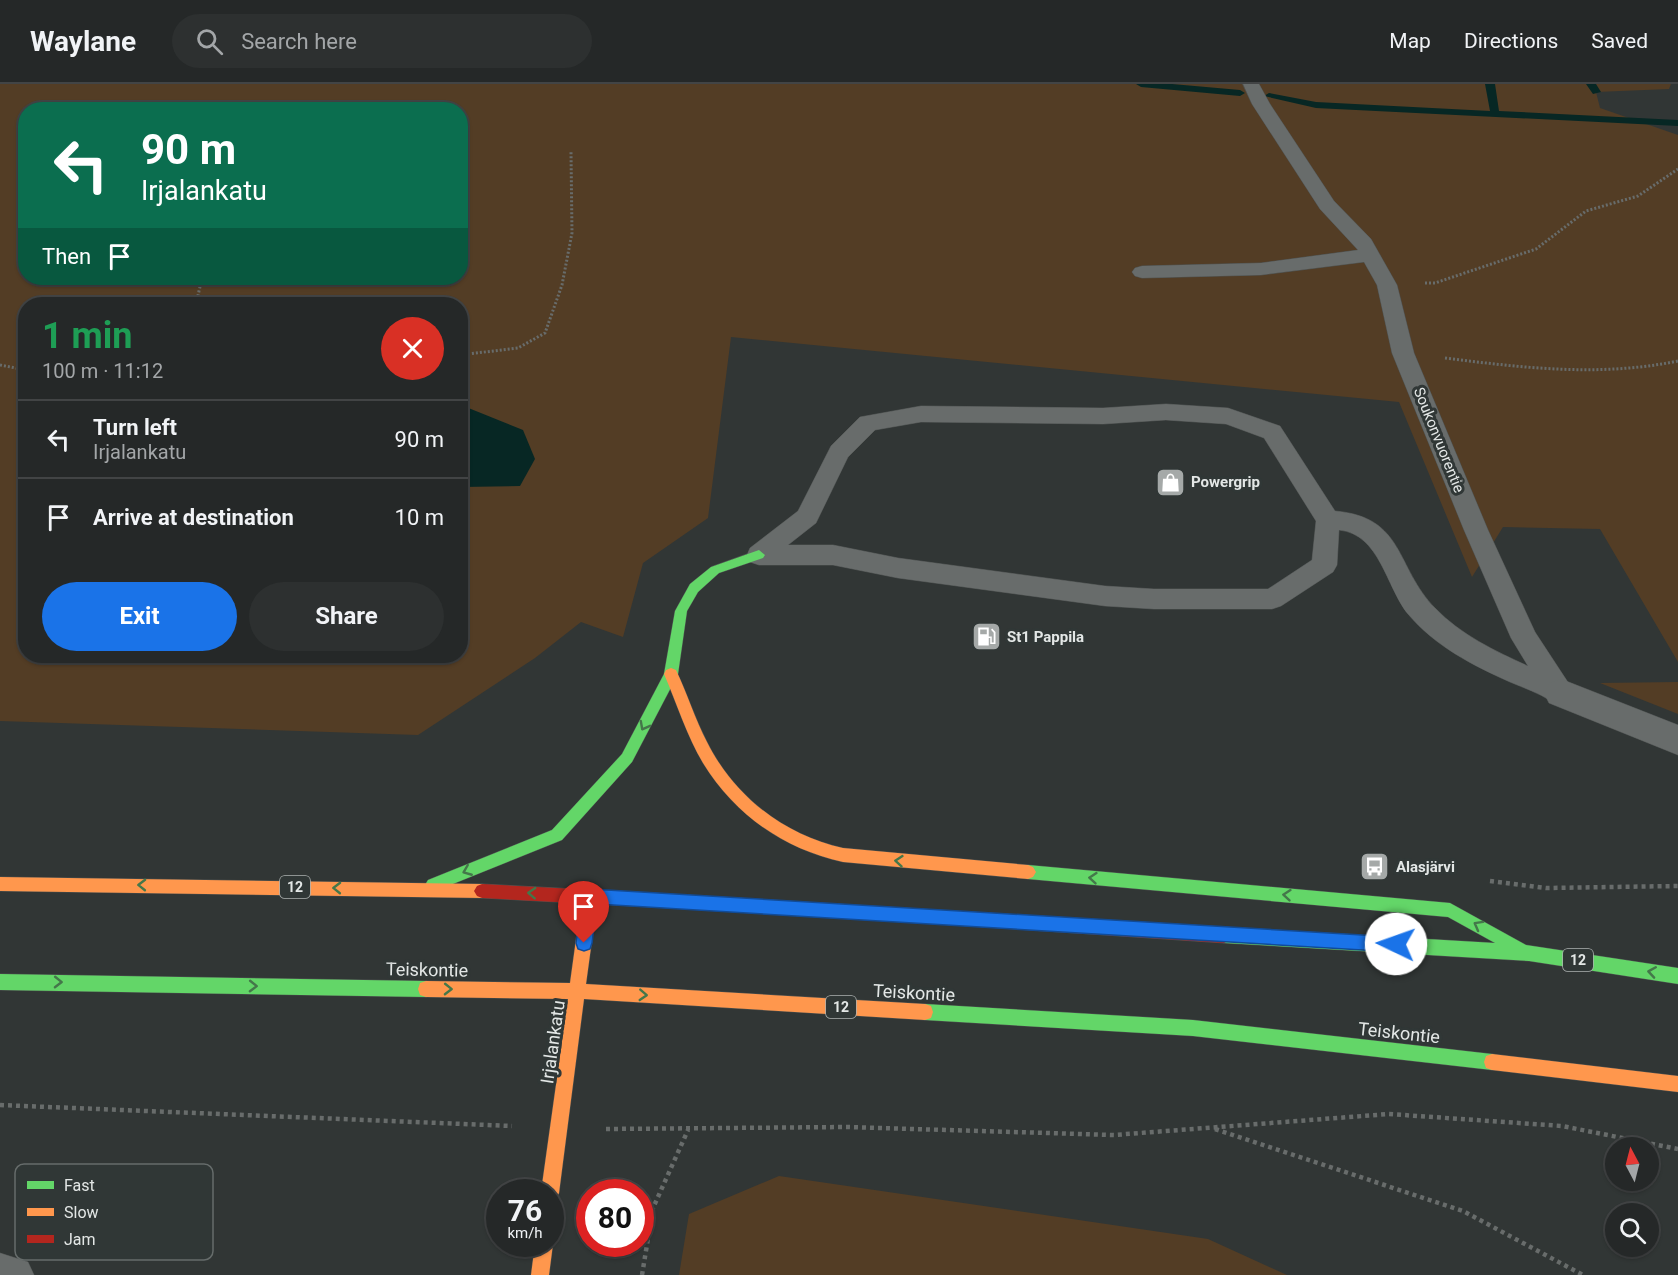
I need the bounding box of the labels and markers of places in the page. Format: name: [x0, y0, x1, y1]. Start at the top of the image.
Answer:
shop icon: Powergrip: [1154, 466, 1186, 498]
place label: Powergrip: [1191, 473, 1260, 491]
fuel station icon: St1 Pappila: [970, 621, 1002, 653]
place label: St1 Pappila: [1007, 628, 1084, 646]
bus stop icon: Alasjärvi: [1359, 851, 1391, 883]
place label: Alasjärvi: [1396, 858, 1455, 876]
pin: [558, 881, 609, 943]

